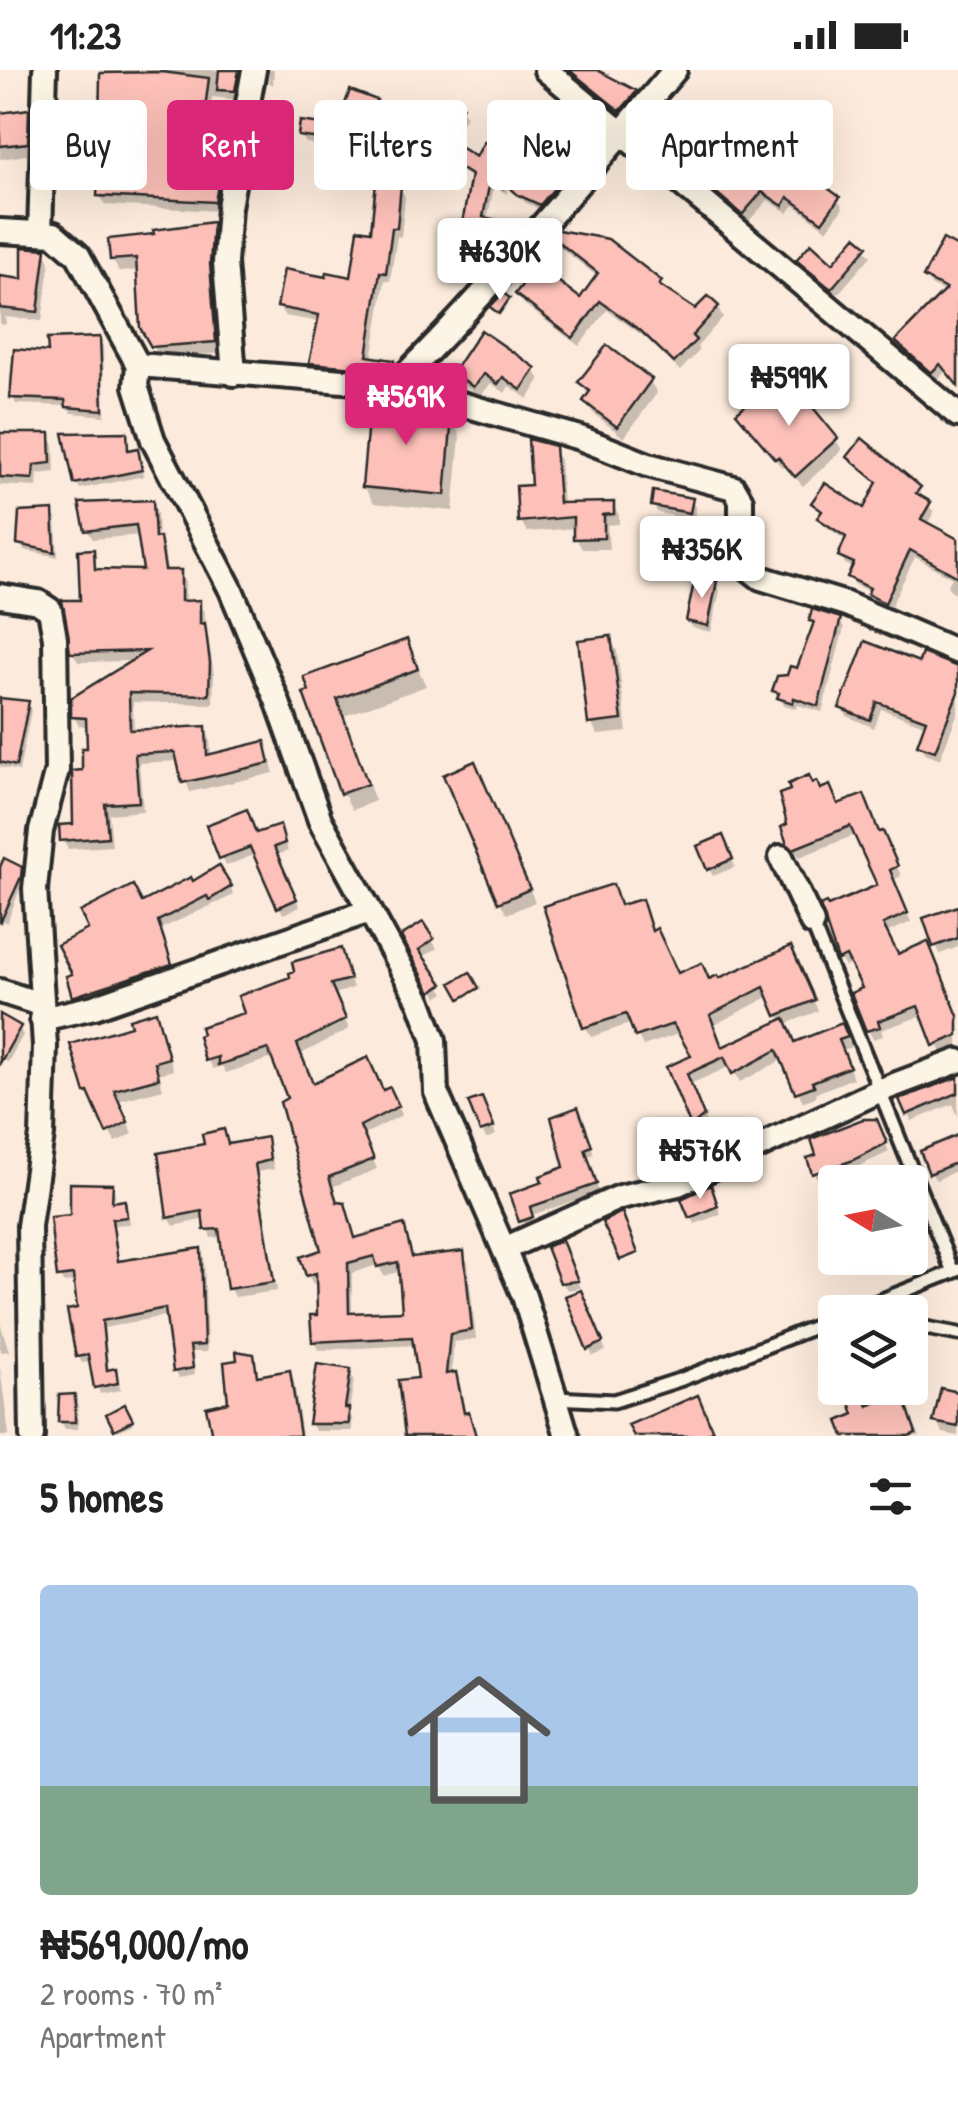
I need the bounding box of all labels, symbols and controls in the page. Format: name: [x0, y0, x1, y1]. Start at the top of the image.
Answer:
text: 11:23: [50, 9, 121, 61]
chip: Buy: [30, 100, 147, 190]
chip: Rent: [167, 100, 294, 190]
chip: Filters: [314, 100, 467, 190]
chip: New: [487, 100, 606, 190]
chip: Apartment: [626, 100, 833, 190]
pin: ₦630K: [430, 218, 570, 303]
text: ₦630K: [459, 229, 541, 272]
pin: ₦599K: [719, 344, 859, 429]
text: ₦599K: [751, 355, 827, 398]
pin: ₦569K: [336, 363, 476, 448]
text: ₦569K: [367, 374, 445, 417]
pin: ₦356K: [632, 516, 772, 601]
text: ₦356K: [662, 527, 742, 570]
pin: ₦576K: [630, 1117, 770, 1202]
text: ₦576K: [659, 1128, 741, 1171]
north arrow: [818, 1165, 928, 1275]
map controls: [818, 1165, 928, 1405]
button: layers: [818, 1295, 928, 1405]
text: 5 homes: [40, 1468, 163, 1525]
icon: filters: [863, 1469, 918, 1524]
icon: home: [389, 1650, 569, 1830]
text: ₦569,000/mo: [40, 1915, 248, 1972]
text: 2 rooms · 70 m²: [40, 1972, 222, 2015]
text: Apartment: [40, 2015, 165, 2058]

